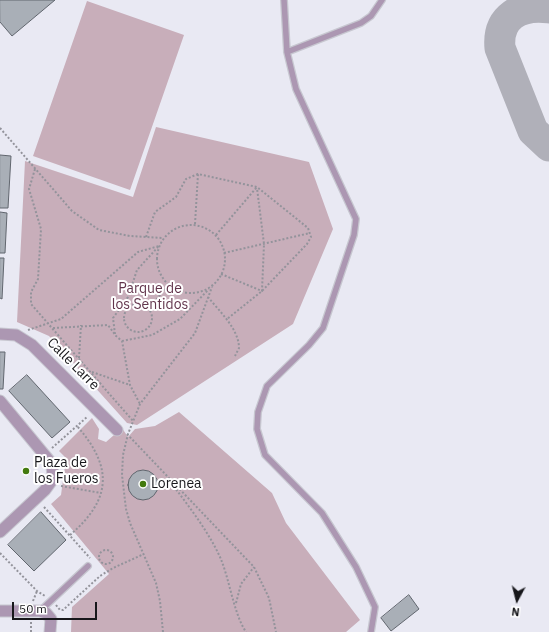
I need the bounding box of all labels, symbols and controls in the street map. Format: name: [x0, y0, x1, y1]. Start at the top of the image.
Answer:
park label: Parque de los Sentidos: [112, 281, 188, 314]
street label: Calle Larre: [43, 334, 103, 394]
place label: Plaza de los Fueros: [34, 455, 99, 488]
marker: Plaza de los Fueros: [21, 466, 31, 476]
place label: Lorenea: [151, 476, 202, 492]
marker: Lorenea: [138, 479, 148, 489]
north arrow: [497, 580, 537, 620]
scale bar: [14, 594, 99, 620]
text: 50 m: [19, 601, 47, 616]
text: N: [511, 604, 520, 619]

